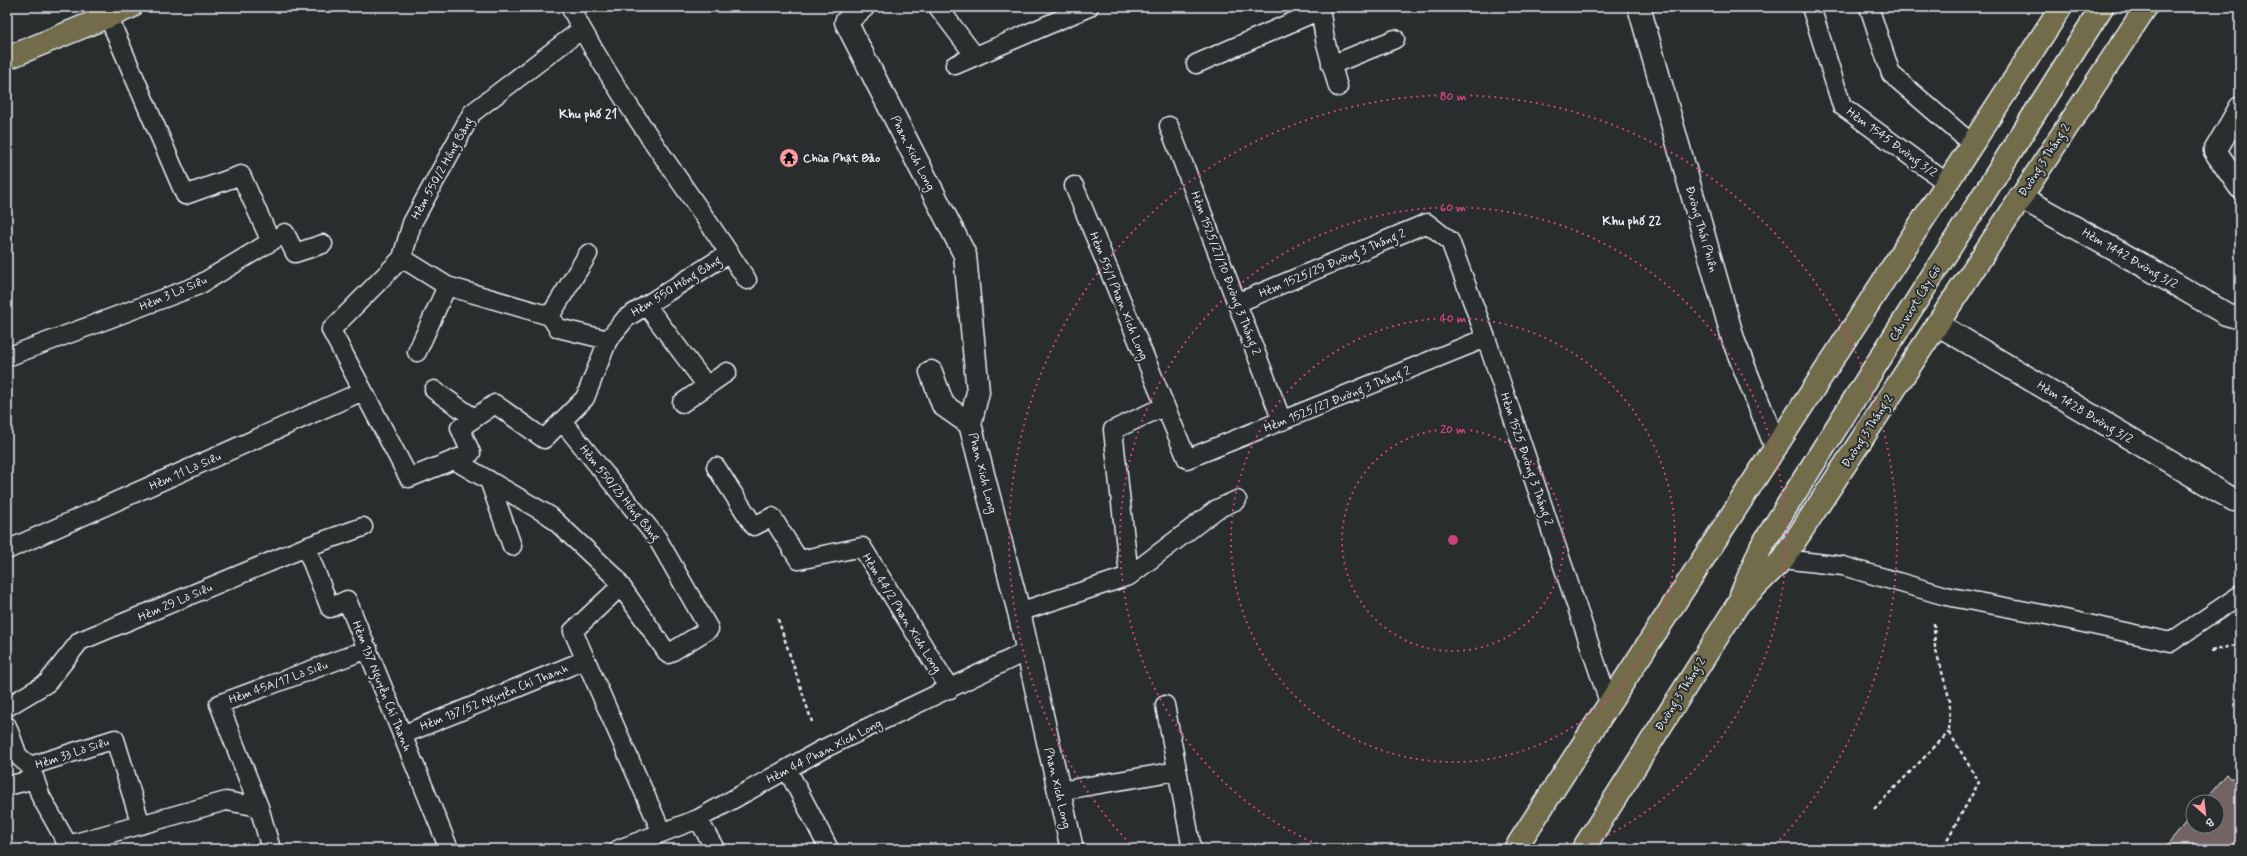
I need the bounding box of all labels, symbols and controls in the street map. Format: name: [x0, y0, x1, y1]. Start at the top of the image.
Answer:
text: 80 m: [1440, 89, 1467, 105]
street label: Hẻm 1545 Đường 3/2: [1842, 104, 1940, 182]
district label: Khu phố 21: [559, 106, 617, 123]
street label: Phan Xich Long: [886, 113, 938, 194]
street label: Hẻm 550/2 Hồng Bàng: [408, 114, 479, 223]
street label: Đường 3 Tháng 2: [2015, 121, 2075, 201]
temple icon: Chùa Phật Bảo: [778, 147, 800, 169]
place label: Chùa Phật Bảo: [803, 151, 880, 167]
street label: Đường Thái Phiên: [1680, 184, 1721, 275]
street label: Hẻm 1525/27/10 Đường 3 Tháng 2: [1185, 189, 1264, 358]
text: 60 m: [1440, 200, 1466, 216]
district label: Khu phố 22: [1602, 213, 1662, 230]
street label: Hẻm 1442 Đường 3/2: [2078, 225, 2180, 294]
street label: Hẻm 1525/29 Đường 3 Tháng 2: [1257, 226, 1409, 303]
street label: Hẻm 55/1 Phan Xích Long: [1085, 230, 1151, 363]
street label: Hẻm 550 Hồng Bàng: [628, 252, 726, 322]
street label: Cầu vượt Cây Gõ: [1886, 263, 1946, 345]
street label: Hẻm 3 Lò Siêu: [137, 272, 210, 315]
text: 40 m: [1440, 311, 1467, 327]
street label: Hẻm 1525/27 Đường 3 Tháng 2: [1262, 363, 1414, 438]
street label: Hẻm 1428 Đường 3/2: [2033, 378, 2135, 449]
street label: Hẻm 1525 Đường 3 Tháng 2: [1495, 391, 1556, 528]
street label: Đường 3 Tháng 2: [1838, 392, 1898, 472]
text: 20 m: [1440, 422, 1466, 438]
street label: Phan Xich Long: [964, 431, 1000, 515]
street label: Hẻm 550/23 Hồng Bàng: [574, 442, 663, 546]
street label: Hẻm 11 Lò Siêu: [147, 449, 224, 495]
centre of rings: [1446, 533, 1460, 547]
street label: Hẻm 44/2 Phan Xích Long: [858, 551, 945, 676]
street label: Hẻm 29 Lò Siêu: [136, 580, 216, 626]
street label: Hẻm 137 Nguyễn Chí Thanh: [347, 619, 415, 755]
street label: Đường 3 Tháng 2: [1652, 655, 1711, 735]
street label: Hẻm 45A/17 Lò Siêu: [227, 657, 331, 708]
street label: Hẻm 137/52 Nguyễn Chí Thanh: [418, 661, 571, 736]
street label: Hẻm 44 Phan Xích Long: [764, 716, 885, 788]
street label: Hẻm 33 Lò Siêu: [33, 734, 112, 773]
street label: Phan Xich Long: [1040, 746, 1074, 830]
north arrow: [2185, 794, 2225, 834]
text: B: [2203, 814, 2216, 830]

